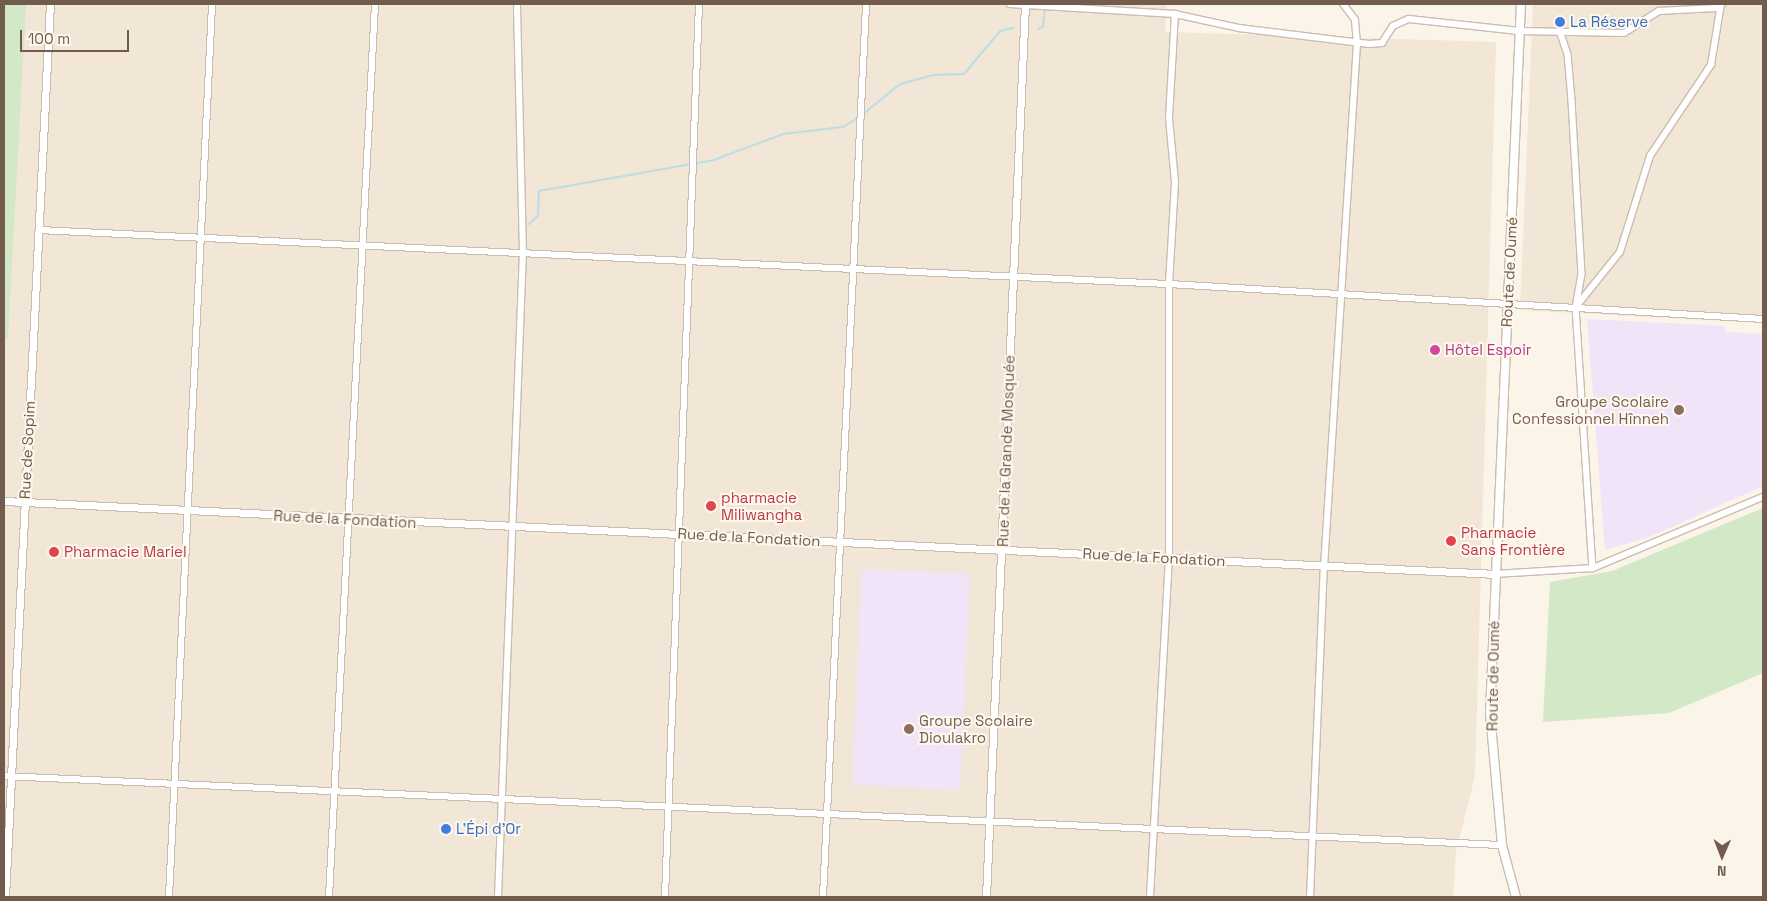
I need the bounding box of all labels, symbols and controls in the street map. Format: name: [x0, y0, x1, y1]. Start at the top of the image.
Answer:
place label: La Réserve: [1570, 13, 1648, 31]
marker: La Réserve: [1554, 16, 1566, 28]
scale bar: [22, 20, 131, 52]
text: 100 m: [28, 29, 70, 48]
street label: Route de Oumé: [1497, 216, 1521, 328]
place label: Hôtel Espoir: [1445, 341, 1531, 359]
marker: Hôtel Espoir: [1429, 344, 1441, 356]
street label: Rue de la Grande Mosquée: [994, 355, 1018, 547]
place label: Groupe Scolaire Confessionnel Hînneh: [1512, 392, 1669, 427]
street label: Rue de Sopim: [15, 400, 39, 500]
marker: Groupe Scolaire Confessionnel Hînneh: [1673, 404, 1685, 416]
place label: pharmacie Miliwangha: [721, 488, 802, 523]
marker: pharmacie Miliwangha: [705, 500, 717, 512]
street label: Rue de la Fondation: [273, 506, 417, 532]
place label: Pharmacie Sans Frontière: [1461, 523, 1565, 558]
street label: Rue de la Fondation: [677, 524, 821, 550]
marker: Pharmacie Sans Frontière: [1445, 535, 1457, 547]
place label: Pharmacie Mariel: [64, 543, 187, 561]
street label: Rue de la Fondation: [1082, 544, 1226, 570]
marker: Pharmacie Mariel: [48, 546, 60, 558]
street label: Route de Oumé: [1483, 621, 1503, 731]
place label: Groupe Scolaire Dioulakro: [919, 711, 1033, 746]
marker: Groupe Scolaire Dioulakro: [903, 723, 915, 735]
place label: L'Épi d'Or: [456, 820, 521, 838]
marker: L'Épi d'Or: [440, 823, 452, 835]
north arrow: [1697, 831, 1747, 881]
text: N: [1717, 862, 1727, 880]

